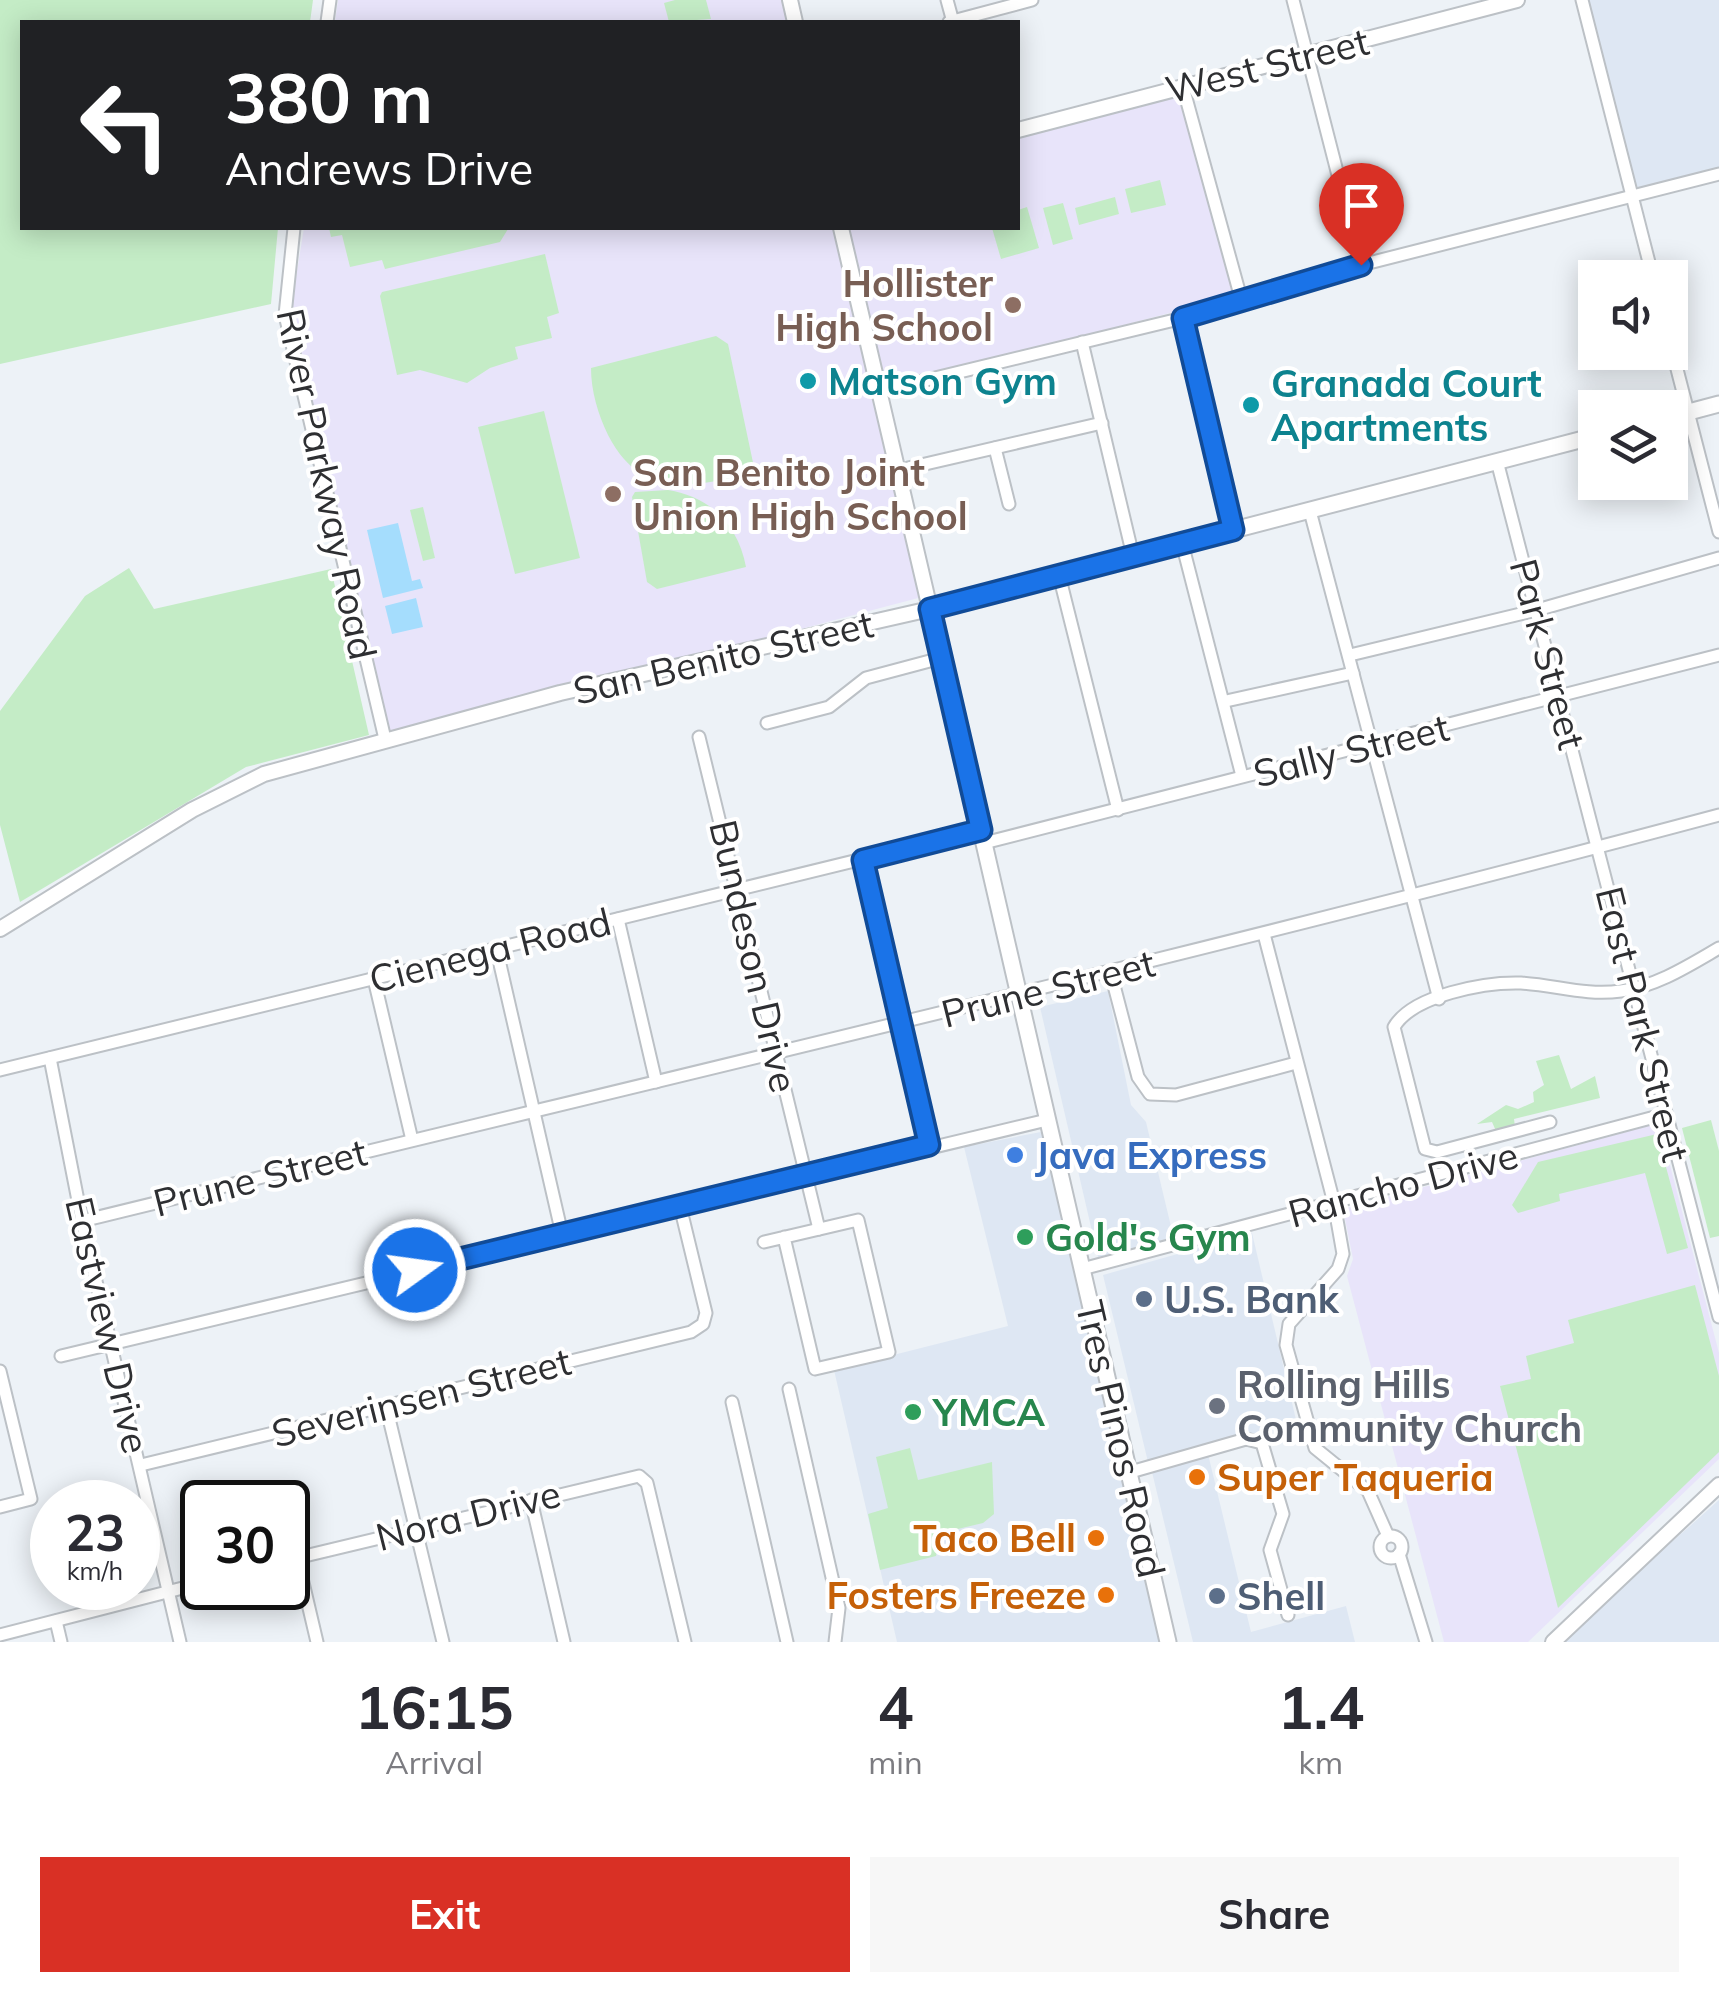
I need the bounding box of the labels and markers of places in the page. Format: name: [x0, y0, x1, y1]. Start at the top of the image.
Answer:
pin: [1319, 163, 1404, 266]
place label: Hollister High School: [775, 259, 993, 351]
marker: Hollister High School: [1002, 294, 1024, 316]
place label: Matson Gym: [828, 357, 1057, 405]
place label: Granada Court Apartments: [1271, 359, 1542, 451]
marker: Matson Gym: [797, 370, 819, 392]
marker: Granada Court Apartments: [1240, 394, 1262, 416]
place label: San Benito Joint Union High School: [633, 448, 968, 540]
marker: San Benito Joint Union High School: [602, 483, 624, 505]
place label: Java Express: [1035, 1131, 1267, 1179]
marker: Java Express: [1004, 1144, 1026, 1166]
place label: Gold's Gym: [1045, 1213, 1251, 1261]
marker: Gold's Gym: [1014, 1226, 1036, 1248]
place label: U.S. Bank: [1164, 1275, 1340, 1323]
marker: U.S. Bank: [1133, 1288, 1155, 1310]
place label: Rolling Hills Community Church: [1237, 1360, 1582, 1452]
place label: YMCA: [932, 1388, 1046, 1436]
marker: Rolling Hills Community Church: [1206, 1395, 1228, 1417]
marker: YMCA: [902, 1401, 924, 1423]
place label: Super Taqueria: [1217, 1453, 1493, 1501]
marker: Super Taqueria: [1186, 1466, 1208, 1488]
place label: Taco Bell: [913, 1514, 1076, 1562]
marker: Taco Bell: [1085, 1527, 1107, 1549]
place label: Fosters Freeze: [827, 1571, 1086, 1619]
place label: Shell: [1237, 1572, 1325, 1620]
marker: Fosters Freeze: [1095, 1584, 1117, 1606]
marker: Shell: [1206, 1585, 1228, 1607]

